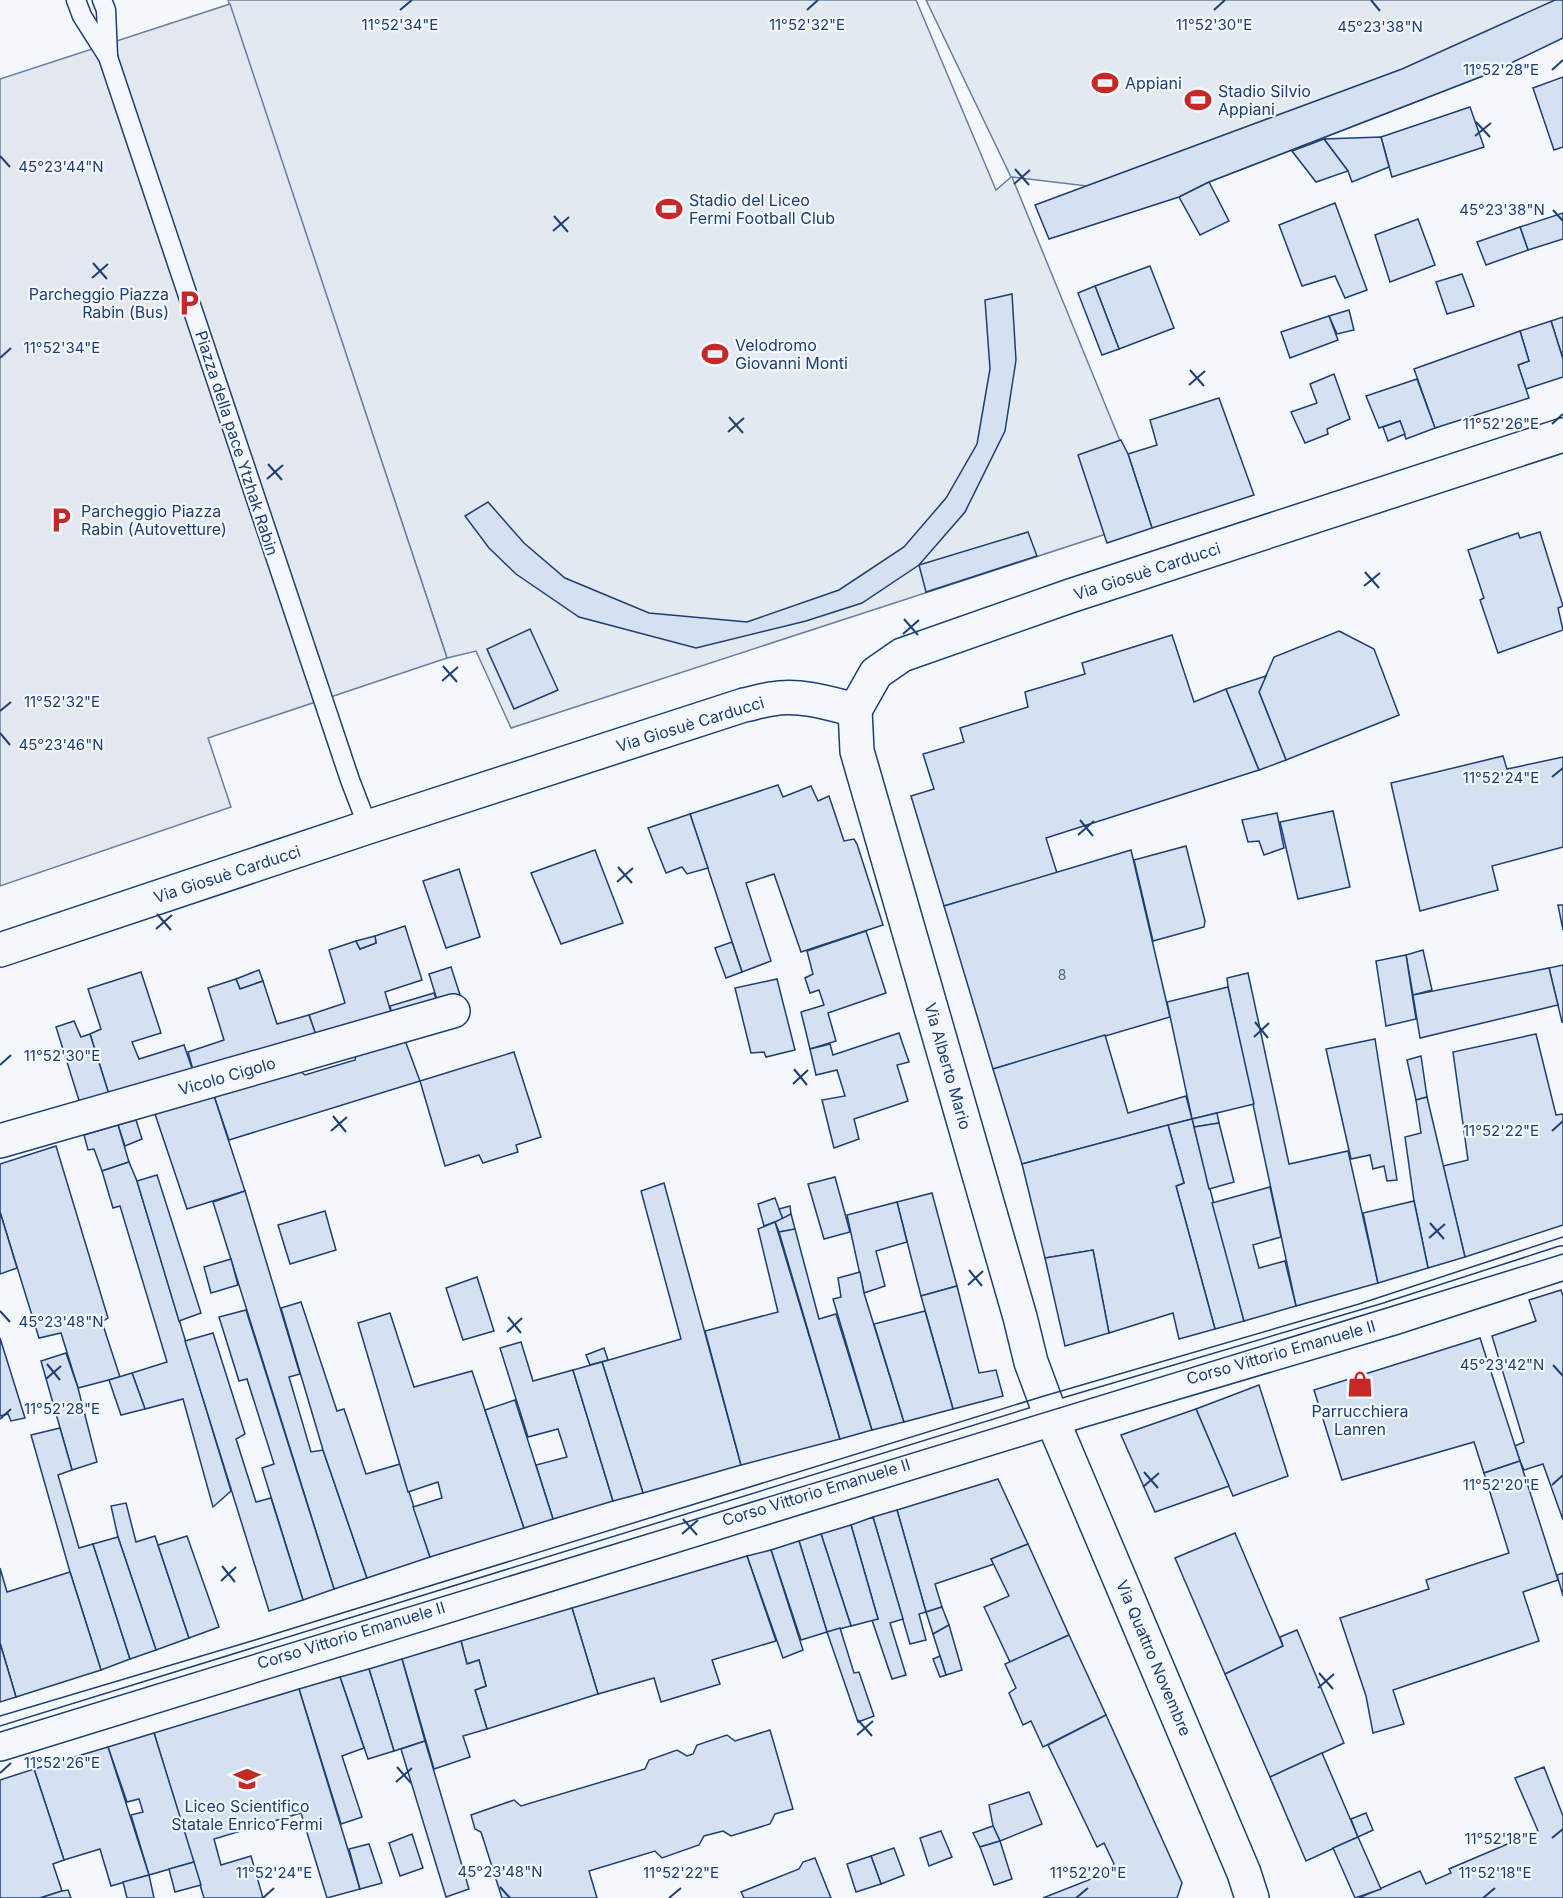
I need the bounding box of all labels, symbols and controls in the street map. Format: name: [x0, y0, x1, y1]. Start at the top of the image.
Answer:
text: 11°52'34"E: [362, 15, 438, 34]
text: 11°52'32"E: [769, 15, 845, 34]
text: 11°52'30"E: [1176, 15, 1252, 34]
text: 45°23'38"N: [1337, 17, 1423, 36]
text: 11°52'28"E: [1463, 60, 1539, 79]
sports icon: Appiani: [1090, 68, 1120, 98]
place label: Appiani: [1125, 73, 1182, 93]
place label: Stadio Silvio Appiani: [1218, 81, 1311, 119]
sports icon: Stadio Silvio Appiani: [1183, 85, 1213, 115]
text: 45°23'44"N: [18, 157, 104, 176]
place label: Stadio del Liceo Fermi Football Club: [689, 190, 835, 228]
sports icon: Stadio del Liceo Fermi Football Club: [654, 194, 684, 224]
text: 45°23'38"N: [1459, 200, 1545, 219]
place label: Parcheggio Piazza Rabin (Bus): [29, 284, 169, 322]
parking icon: Parcheggio Piazza Rabin (Bus): [174, 288, 204, 318]
street label: Piazza della pace Ytzhak Rabin: [191, 328, 283, 558]
place label: Velodromo Giovanni Monti: [735, 335, 848, 373]
text: 11°52'34"E: [24, 338, 100, 357]
sports icon: Velodromo Giovanni Monti: [700, 339, 730, 369]
text: 11°52'26"E: [1463, 414, 1539, 433]
place label: Parcheggio Piazza Rabin (Autovetture): [81, 501, 227, 539]
parking icon: Parcheggio Piazza Rabin (Autovetture): [46, 505, 76, 535]
street label: Via Giosuè Carducci: [1071, 538, 1223, 604]
text: 11°52'32"E: [24, 692, 100, 711]
street label: Via Giosuè Carducci: [614, 692, 766, 756]
text: 45°23'46"N: [19, 735, 103, 754]
text: 11°52'24"E: [1463, 768, 1539, 787]
street label: Via Giosuè Carducci: [151, 841, 303, 907]
house number: 8: [1058, 966, 1066, 983]
street label: Via Alberto Mario: [920, 1000, 976, 1132]
text: 11°52'30"E: [24, 1046, 100, 1065]
street label: Vicolo Cigolo: [176, 1053, 278, 1099]
text: 11°52'22"E: [1463, 1121, 1539, 1140]
text: 45°23'48"N: [19, 1312, 103, 1331]
street label: Corso Vittorio Emanuele II: [1184, 1315, 1378, 1389]
text: 45°23'42"N: [1460, 1355, 1544, 1374]
shop icon: Parrucchiera Lanren: [1345, 1369, 1375, 1399]
text: 11°52'28"E: [24, 1399, 100, 1418]
place label: Parrucchiera Lanren: [1312, 1401, 1408, 1439]
street label: Corso Vittorio Emanuele II: [720, 1454, 912, 1530]
text: 11°52'20"E: [1463, 1475, 1539, 1494]
street label: Via Quattro Novembre: [1112, 1577, 1196, 1739]
street label: Corso Vittorio Emanuele II: [255, 1597, 447, 1673]
text: 11°52'26"E: [24, 1753, 100, 1772]
school or university icon: Liceo Scientifico Statale Enrico Fermi: [232, 1764, 262, 1794]
place label: Liceo Scientifico Statale Enrico Fermi: [171, 1796, 323, 1834]
text: 11°52'18"E: [1464, 1829, 1538, 1848]
text: 45°23'48"N: [458, 1862, 542, 1881]
text: 11°52'24"E: [236, 1863, 312, 1882]
text: 11°52'22"E: [643, 1863, 719, 1882]
text: 11°52'20"E: [1050, 1863, 1126, 1882]
text: 11°52'18"E: [1458, 1863, 1532, 1882]

